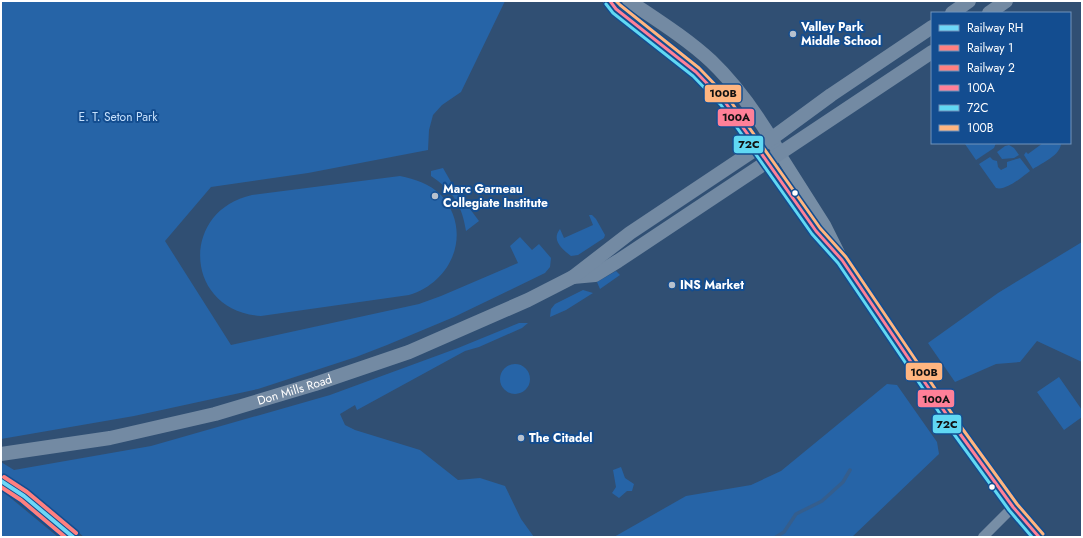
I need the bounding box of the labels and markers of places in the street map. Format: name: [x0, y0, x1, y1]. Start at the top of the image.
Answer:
place label: Valley Park Middle School: [800, 18, 881, 50]
marker: Valley Park Middle School: [788, 29, 798, 39]
place label: Marc Garneau Collegiate Institute: [443, 180, 548, 212]
unlabelled marker: [790, 188, 800, 198]
marker: Marc Garneau Collegiate Institute: [430, 191, 440, 201]
place label: INS Market: [680, 276, 744, 294]
marker: INS Market: [667, 280, 677, 290]
place label: The Citadel: [529, 429, 593, 447]
marker: The Citadel: [516, 433, 526, 443]
unlabelled marker: [987, 482, 997, 492]

